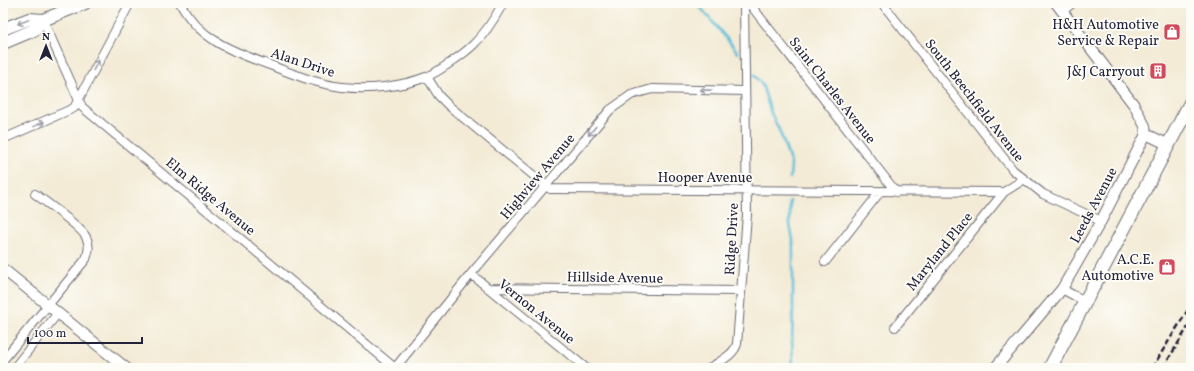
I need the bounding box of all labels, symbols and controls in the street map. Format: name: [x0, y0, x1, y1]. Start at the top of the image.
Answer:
place label: H&H Automotive Service & Repair: [1052, 16, 1159, 51]
one-way arrow: [17, 18, 29, 26]
shop icon: H&H Automotive Service & Repair: [1162, 22, 1182, 42]
north arrow: [26, 26, 66, 66]
text: N: [42, 30, 50, 45]
street label: Saint Charles Avenue: [784, 34, 880, 149]
street label: South Beechfield Avenue: [920, 35, 1028, 167]
street label: Alan Drive: [268, 44, 337, 83]
one-way arrow: [93, 59, 100, 71]
building icon: J&J Carryout: [1148, 61, 1168, 81]
place label: J&J Carryout: [1067, 63, 1145, 82]
one-way arrow: [700, 86, 713, 94]
one-way arrow: [32, 120, 44, 127]
one-way arrow: [587, 126, 596, 137]
street label: Highview Avenue: [497, 130, 580, 224]
street label: Elm Ridge Avenue: [161, 154, 259, 241]
street label: Leeds Avenue: [1066, 164, 1123, 247]
street label: Hooper Avenue: [658, 169, 753, 188]
street label: Ridge Drive: [721, 202, 744, 276]
street label: Maryland Place: [903, 208, 978, 295]
place label: A.C.E. Automotive: [1081, 251, 1154, 286]
shop icon: A.C.E. Automotive: [1157, 257, 1177, 277]
street label: Hillside Avenue: [567, 268, 664, 289]
street label: Vernon Avenue: [494, 275, 579, 349]
scale bar: [28, 319, 142, 345]
text: 100 m: [34, 326, 67, 342]

